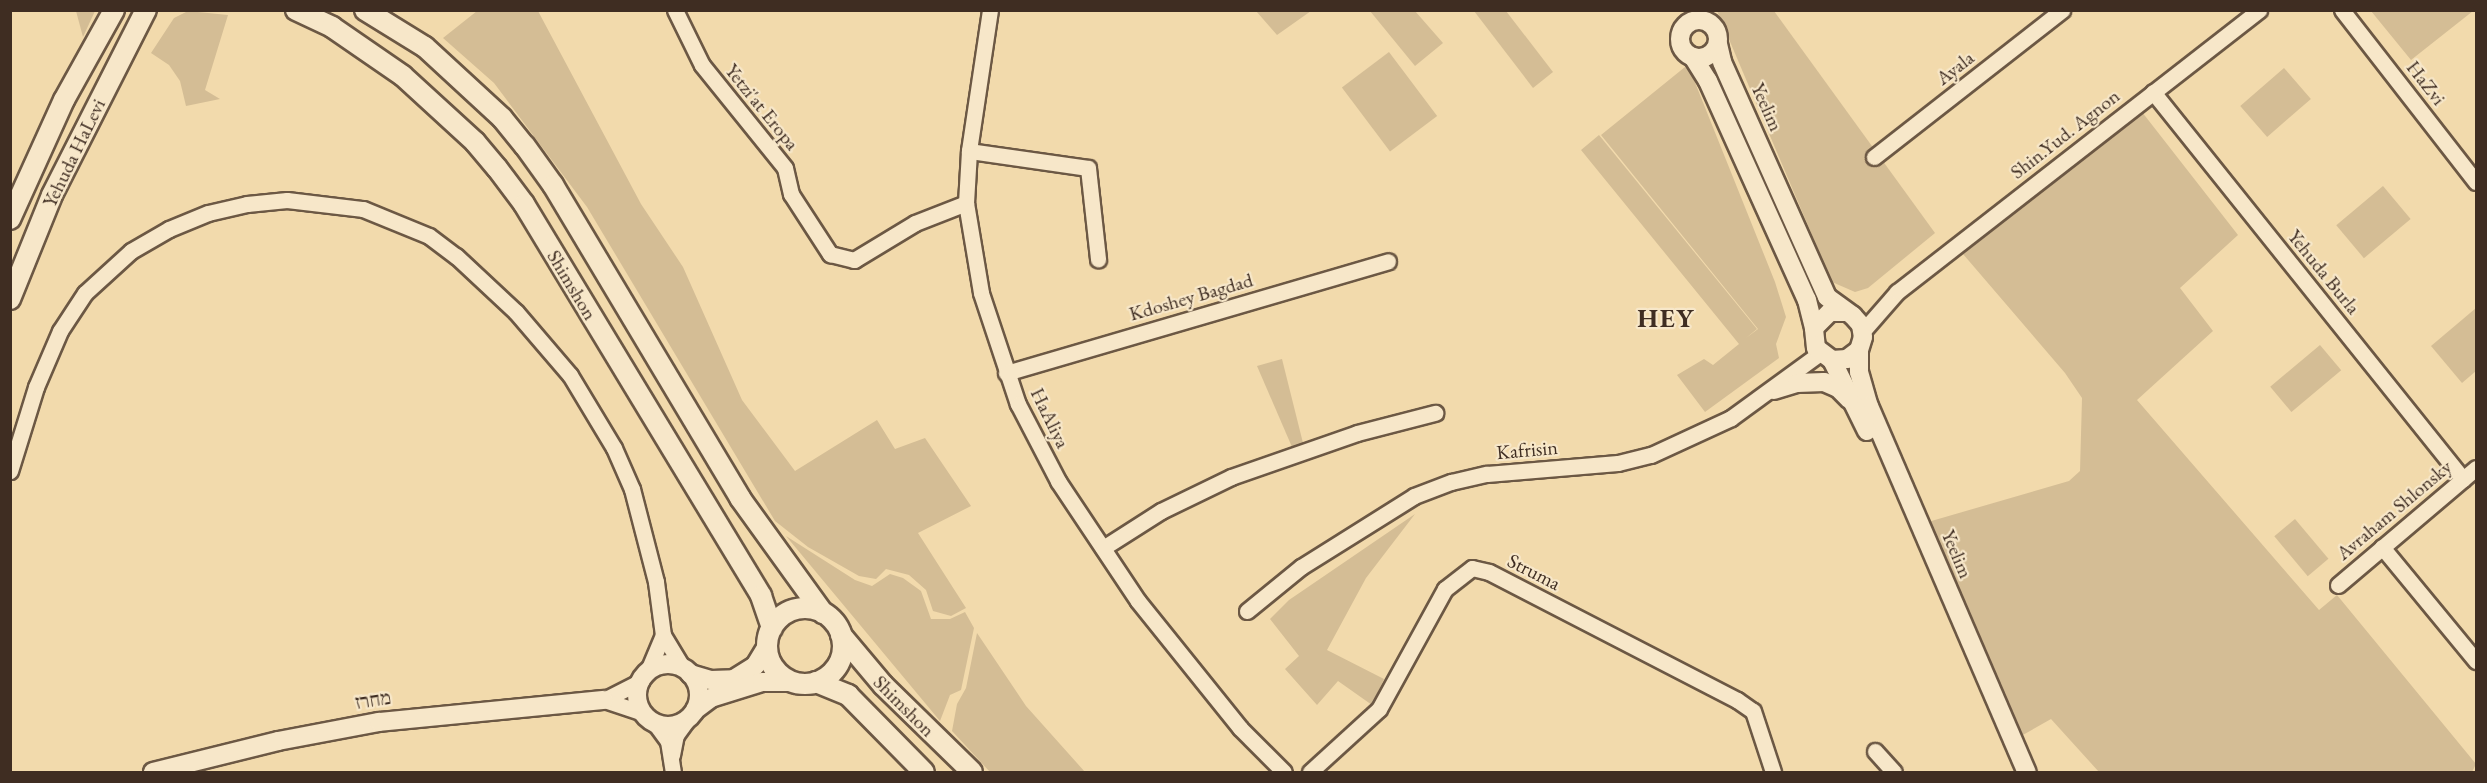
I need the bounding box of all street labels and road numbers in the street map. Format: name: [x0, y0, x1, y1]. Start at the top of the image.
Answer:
street label: Ayala: [1931, 46, 1979, 90]
street label: HaZvi: [2401, 56, 2451, 110]
street label: Yetzi'at Eropa: [720, 59, 804, 155]
street label: Yeelim: [1746, 79, 1788, 135]
street label: Shin.Yud. Agnon: [2006, 84, 2124, 184]
street label: Yehuda HaLevi: [37, 95, 111, 211]
street label: Yehuda Burla: [2283, 225, 2365, 319]
street label: Shimshon: [542, 246, 602, 324]
street label: Kdoshey Bagdad: [1126, 268, 1256, 326]
street label: HaAliya: [1025, 384, 1075, 452]
street label: Kafrisin: [1495, 435, 1559, 465]
street label: Avraham Shlonsky: [2331, 455, 2457, 565]
street label: Yeelim: [1936, 526, 1978, 582]
street label: Struma: [1503, 549, 1565, 595]
street label: Shimshon: [868, 670, 940, 742]
street label: מחרז: [353, 685, 393, 715]

